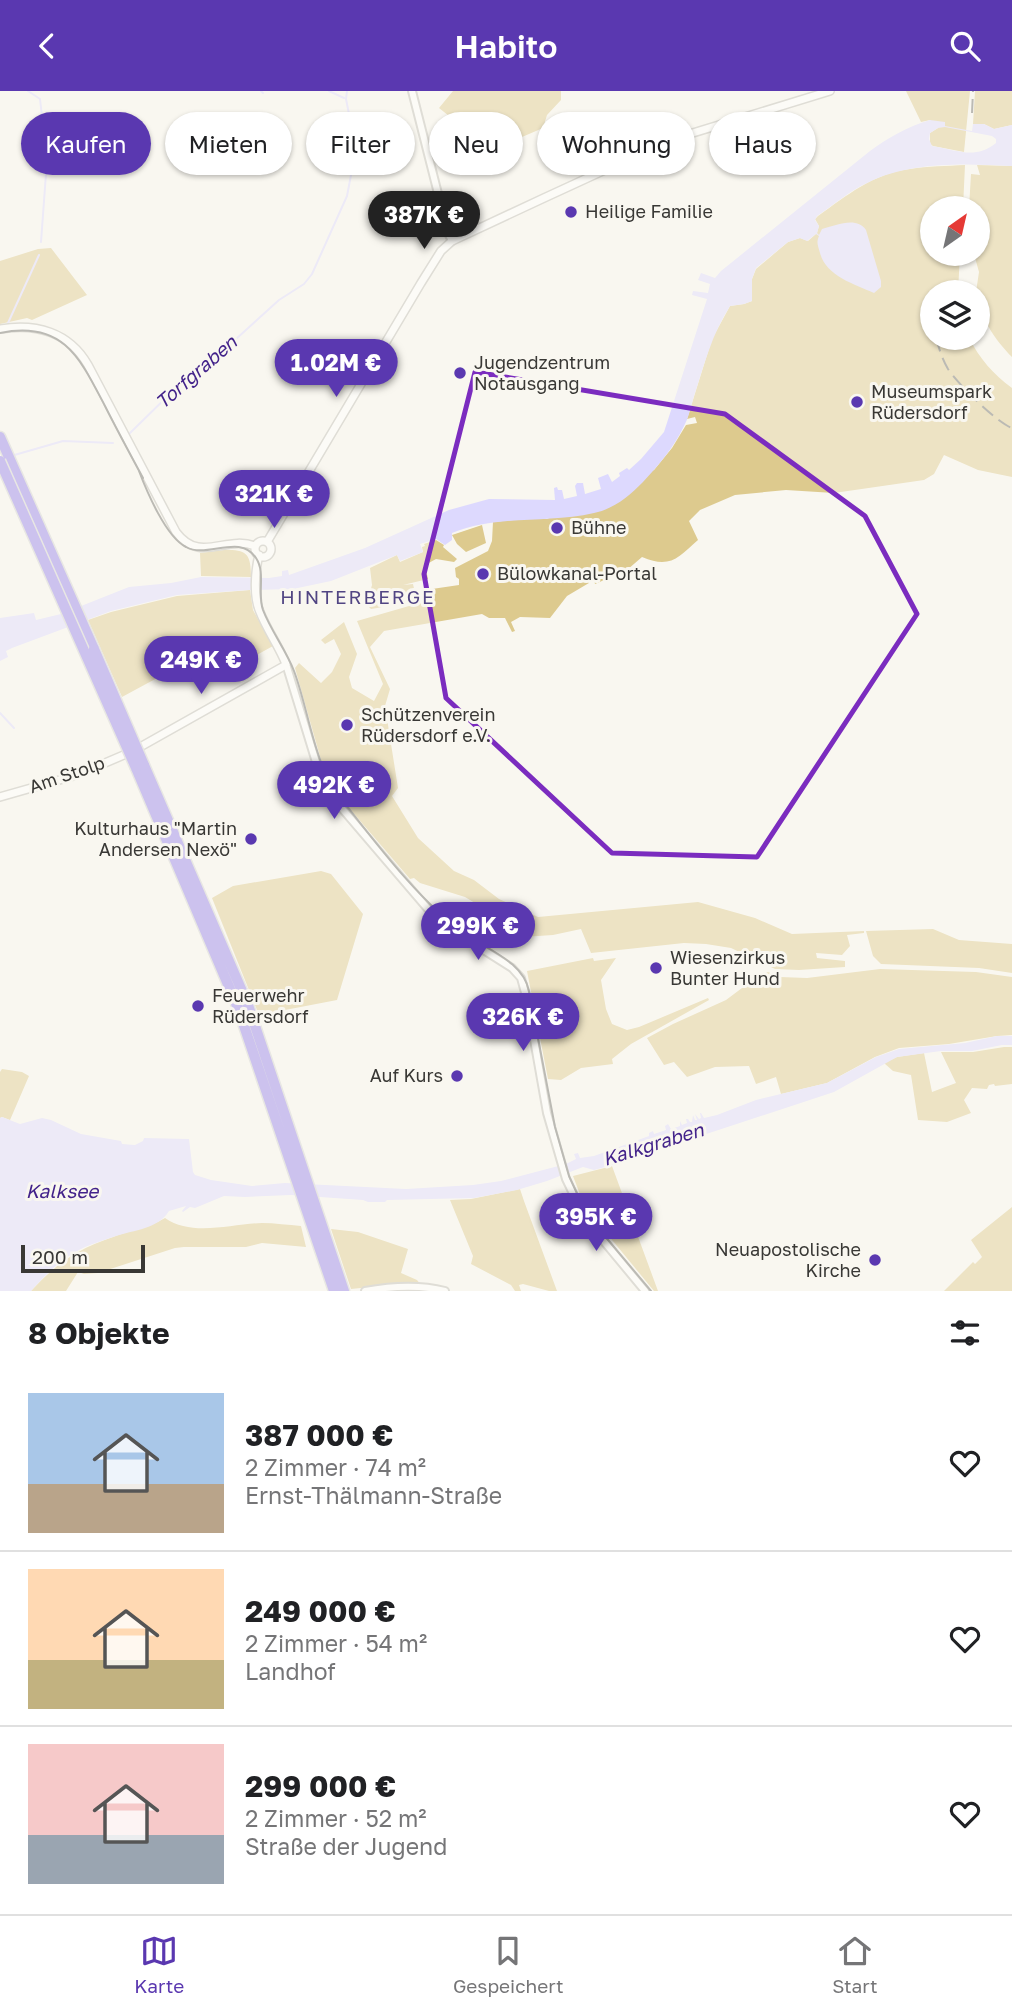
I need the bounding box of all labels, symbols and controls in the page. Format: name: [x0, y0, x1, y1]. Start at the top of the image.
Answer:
icon: back: [28, 27, 66, 65]
text: Habito: [455, 27, 557, 65]
icon: search: [946, 27, 984, 65]
chip: Kaufen: [21, 112, 151, 175]
chip: Mieten: [165, 112, 292, 175]
chip: Filter: [306, 112, 415, 175]
chip: Neu: [429, 112, 523, 175]
chip: Wohnung: [537, 112, 695, 175]
chip: Haus: [709, 112, 816, 175]
pin: 387K €: [367, 191, 481, 251]
north arrow: [920, 196, 990, 266]
map controls: [920, 196, 990, 350]
text: 387K €: [384, 200, 464, 228]
place label: Heilige Familie: [585, 200, 713, 222]
marker: Heilige Familie: [563, 204, 579, 220]
button: layers: [920, 280, 990, 350]
water label: Torfgraben: [150, 329, 242, 413]
pin: 1.02M €: [271, 339, 401, 399]
text: 1.02M €: [291, 348, 381, 376]
place label: Jugendzentrum Notausgang: [474, 351, 610, 394]
marker: Jugendzentrum Notausgang: [452, 365, 468, 381]
place label: Museumspark Rüdersdorf: [871, 380, 992, 423]
marker: Museumspark Rüdersdorf: [849, 394, 865, 410]
pin: 321K €: [217, 471, 331, 530]
text: 321K €: [235, 479, 313, 507]
place label: Bühne: [571, 516, 627, 538]
marker: Bühne: [549, 520, 565, 536]
place label: Bülowkanal-Portal: [497, 562, 657, 584]
marker: Bülowkanal-Portal: [475, 566, 491, 582]
district label: HINTERBERGE: [280, 585, 436, 608]
pin: 249K €: [144, 637, 258, 696]
text: 249K €: [160, 645, 242, 673]
place label: Schützenverein Rüdersdorf e.V.: [361, 703, 496, 746]
marker: Schützenverein Rüdersdorf e.V.: [339, 717, 355, 733]
street label: Am Stolp: [26, 751, 107, 797]
pin: 492K €: [277, 761, 391, 821]
text: 492K €: [293, 770, 375, 798]
place label: Kulturhaus "Martin Andersen Nexö": [74, 817, 237, 860]
marker: Kulturhaus "Martin Andersen Nexö": [243, 831, 259, 847]
pin: 299K €: [421, 903, 535, 962]
text: 299K €: [437, 911, 519, 939]
place label: Wiesenzirkus Bunter Hund: [670, 946, 785, 989]
marker: Wiesenzirkus Bunter Hund: [648, 960, 664, 976]
place label: Feuerwehr Rüdersdorf: [212, 984, 309, 1027]
pin: 326K €: [466, 993, 580, 1053]
marker: Feuerwehr Rüdersdorf: [190, 998, 206, 1014]
text: 326K €: [482, 1002, 564, 1030]
place label: Auf Kurs: [370, 1064, 443, 1086]
marker: Auf Kurs: [449, 1068, 465, 1084]
water label: Kalkgraben: [600, 1117, 707, 1170]
water label: Kalksee: [26, 1179, 100, 1202]
pin: 395K €: [539, 1193, 653, 1253]
text: 395K €: [555, 1202, 637, 1230]
place label: Neuapostolische Kirche: [715, 1238, 861, 1281]
scale bar: [21, 1242, 145, 1274]
text: 200 m: [32, 1245, 88, 1268]
marker: Neuapostolische Kirche: [867, 1252, 883, 1268]
icon: filters: [946, 1314, 984, 1352]
text: 8 Objekte: [28, 1315, 170, 1351]
text: 387 000 €: [245, 1417, 394, 1453]
icon: home: [84, 1421, 168, 1505]
icon: heart: [946, 1444, 984, 1482]
text: 2 Zimmer · 74 m²: [245, 1453, 426, 1481]
text: Ernst-Thälmann-Straße: [245, 1481, 502, 1509]
text: 249 000 €: [245, 1593, 396, 1629]
icon: home: [84, 1597, 168, 1681]
icon: heart: [946, 1620, 984, 1658]
text: 2 Zimmer · 54 m²: [245, 1629, 427, 1657]
text: Landhof: [245, 1657, 336, 1685]
text: 299 000 €: [245, 1768, 396, 1804]
icon: home: [84, 1772, 168, 1856]
icon: heart: [946, 1795, 984, 1833]
text: 2 Zimmer · 52 m²: [245, 1804, 427, 1832]
text: Straße der Jugend: [245, 1832, 447, 1860]
tab: Karte: [134, 1932, 184, 1997]
tab: Gespeichert: [453, 1932, 564, 1997]
tab: Start: [832, 1932, 878, 1997]

